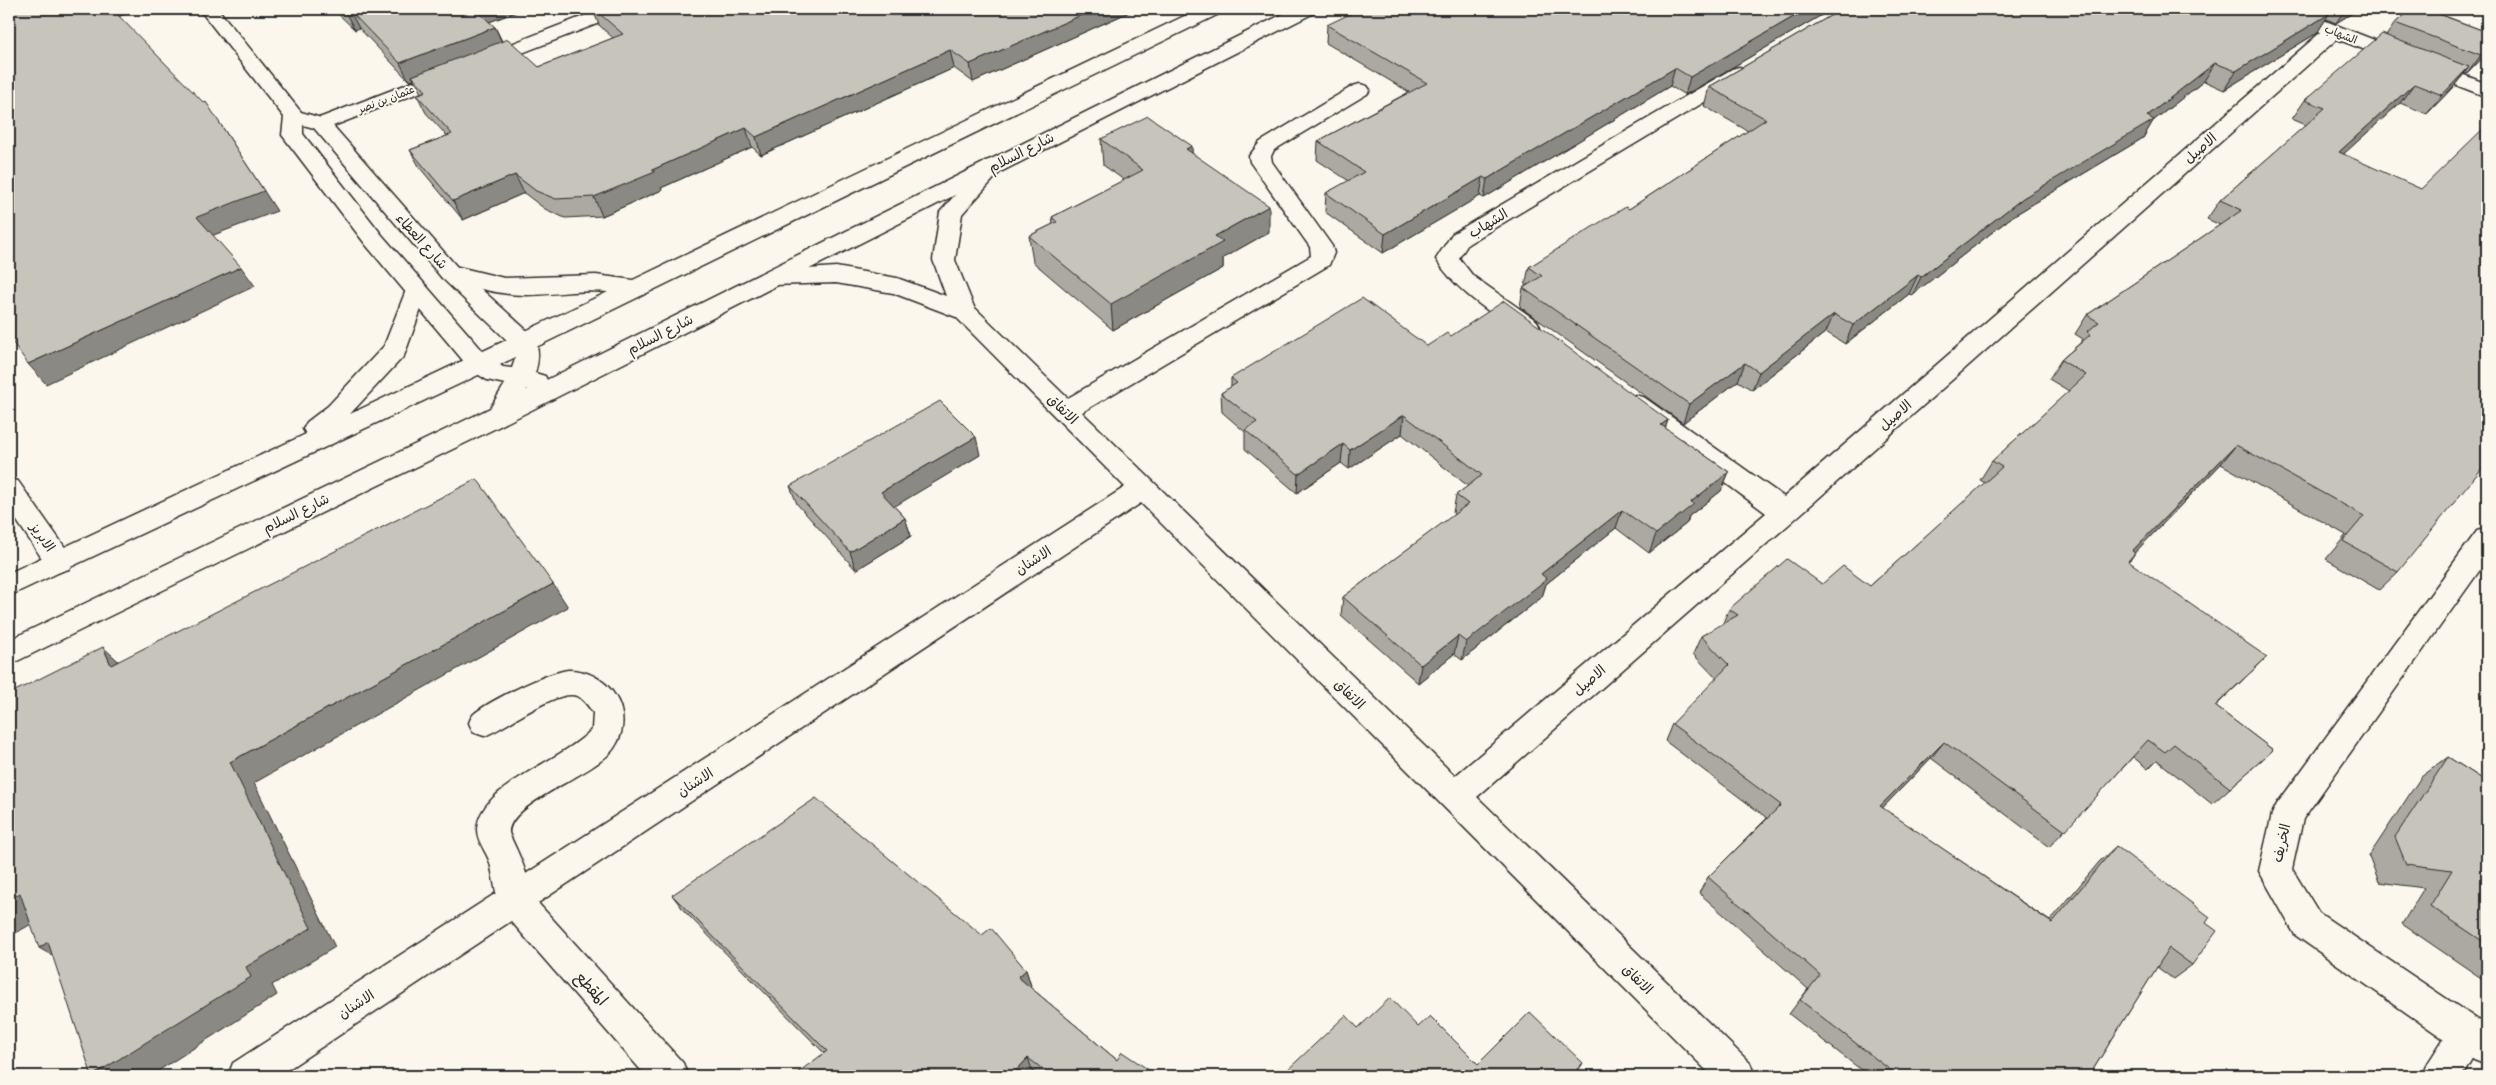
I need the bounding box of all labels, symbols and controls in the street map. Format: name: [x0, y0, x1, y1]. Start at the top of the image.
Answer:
street label: الشهاب: [2322, 19, 2360, 50]
street label: عثمان بن نصر: [354, 80, 418, 119]
street label: شارع السلام: [984, 125, 1059, 180]
street label: الاصيل: [2178, 127, 2223, 170]
street label: الشهاب: [1463, 202, 1513, 245]
street label: شارع العطاء: [389, 207, 454, 275]
street label: شارع السلام: [623, 307, 698, 362]
street label: الاتفاق: [1041, 388, 1084, 431]
street label: الاصيل: [1873, 394, 1918, 437]
street label: شارع السلام: [259, 487, 334, 540]
street label: الابريز: [23, 516, 62, 558]
street label: الاشنان: [1010, 539, 1057, 582]
street label: الاصيل: [1567, 659, 1612, 702]
street label: الاتفاق: [1328, 673, 1371, 716]
street label: الاشنان: [672, 761, 719, 804]
street label: الخريف: [2265, 821, 2298, 865]
street label: الاتفاق: [1616, 958, 1659, 1001]
street label: المقطع: [568, 964, 616, 1013]
street label: الاشنان: [333, 983, 380, 1026]

